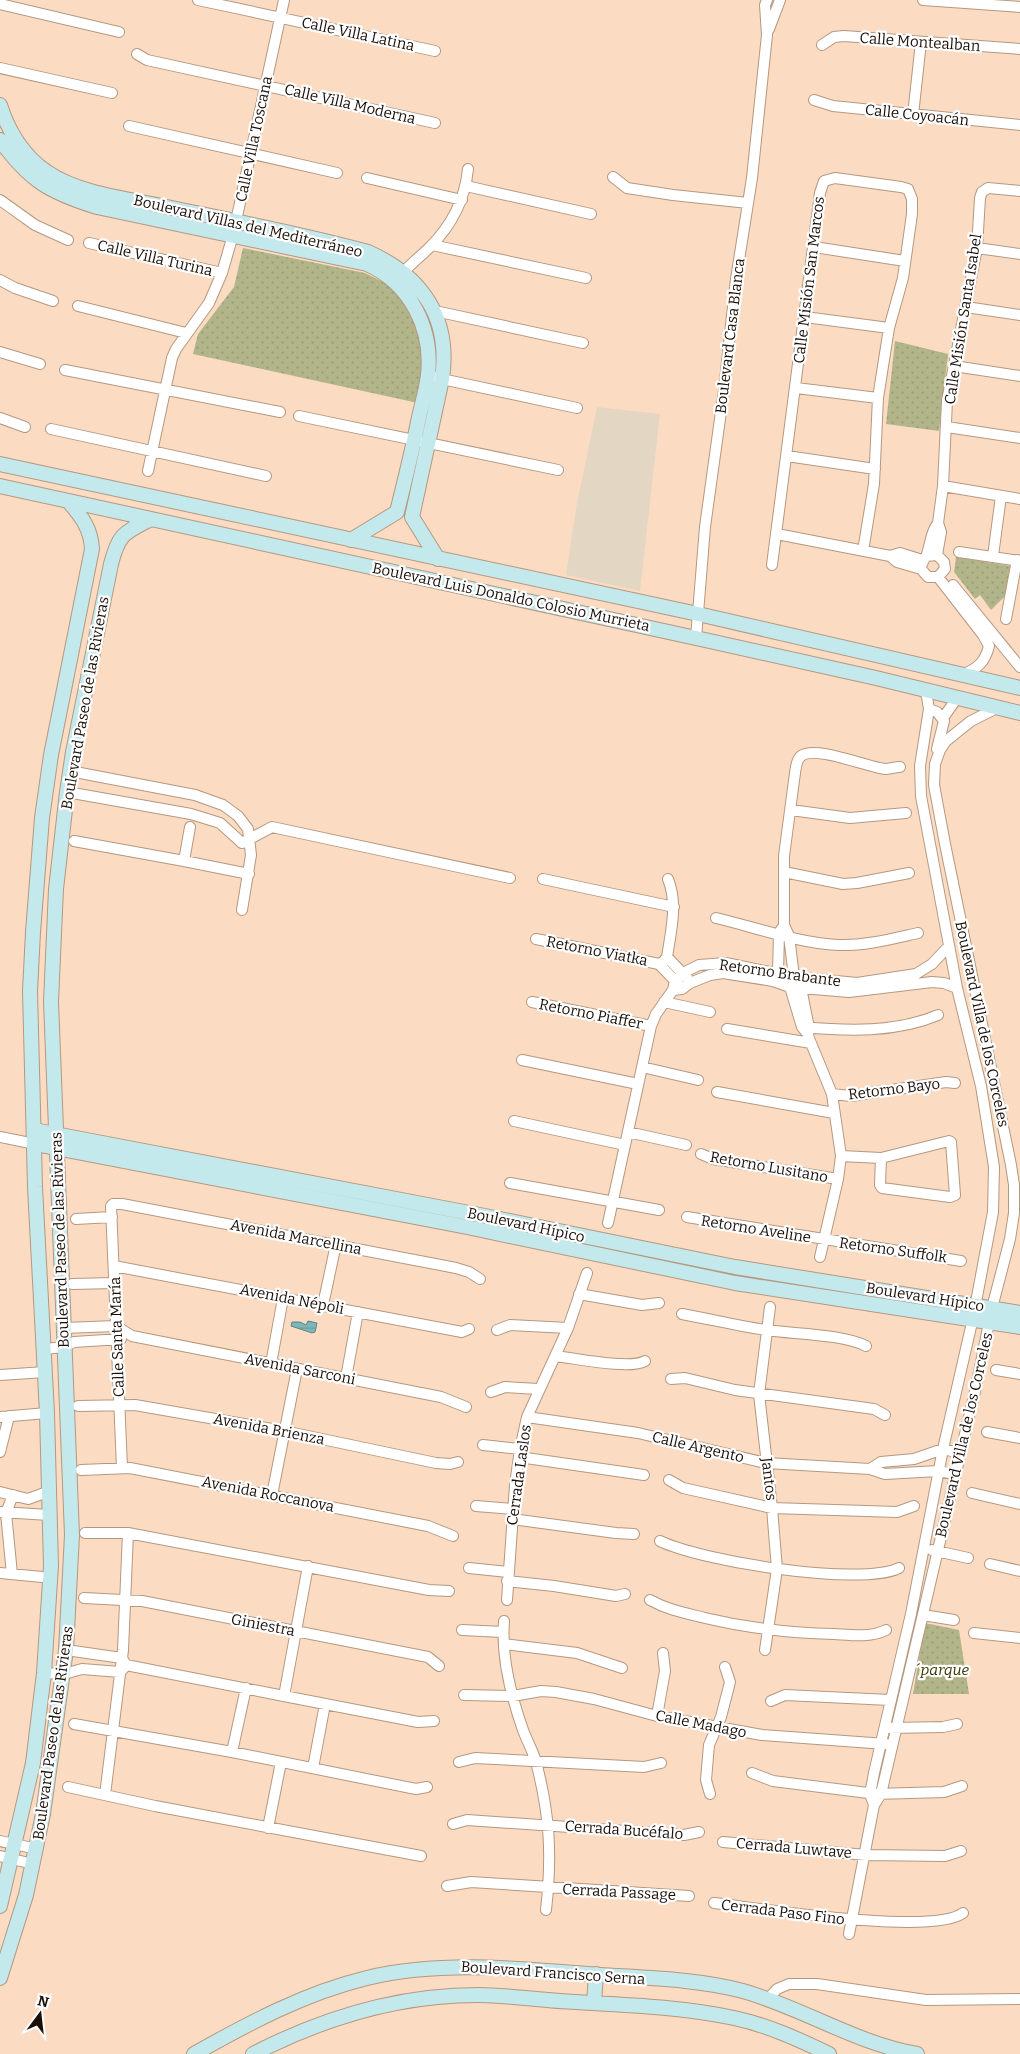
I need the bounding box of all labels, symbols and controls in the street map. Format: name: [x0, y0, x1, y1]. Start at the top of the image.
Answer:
street label: Calle Villa Latina: [300, 13, 416, 55]
street label: Calle Montealban: [859, 29, 981, 55]
street label: Calle Villa Toscana: [232, 74, 276, 204]
street label: Calle Villa Moderna: [283, 80, 417, 128]
street label: Calle Coyoacán: [864, 101, 970, 129]
street label: Boulevard Villas del Mediterráneo: [132, 191, 364, 261]
street label: Calle Misión San Marcos: [790, 195, 828, 365]
street label: Calle Misión Santa Isabel: [941, 232, 985, 406]
street label: Calle Villa Turina: [96, 236, 214, 280]
street label: Boulevard Casa Blanca: [712, 257, 748, 415]
street label: Boulevard Luis Donaldo Colosio Murrieta: [371, 559, 651, 635]
street label: Boulevard Paseo de las Rivieras: [57, 595, 113, 811]
street label: Boulevard Villa de los Corceles: [951, 919, 1013, 1129]
street label: Retorno Viatka: [545, 932, 649, 970]
street label: Retorno Brabante: [718, 956, 842, 990]
street label: Retorno Piaffer: [538, 995, 645, 1033]
street label: Retorno Bayo: [847, 1074, 941, 1104]
street label: Boulevard Paseo de las Rivieras: [47, 1132, 73, 1348]
street label: Retorno Lusitano: [708, 1148, 830, 1186]
street label: Boulevard Hípico: [466, 1204, 586, 1246]
street label: Retorno Aveline: [700, 1211, 812, 1247]
street label: Avenida Marcellina: [229, 1215, 363, 1259]
street label: Retorno Suffolk: [838, 1234, 949, 1267]
street label: Calle Santa María: [106, 1276, 128, 1398]
street label: Boulevard Hípico: [865, 1279, 985, 1315]
street label: Avenida Népoli: [238, 1280, 346, 1318]
street label: Boulevard Villa de los Corceles: [932, 1331, 996, 1539]
street label: Avenida Sarconi: [243, 1349, 358, 1389]
street label: Avenida Brienza: [212, 1409, 326, 1449]
street label: Cerrada Laslos: [503, 1423, 535, 1527]
street label: Calle Argento: [650, 1428, 746, 1466]
street label: Jantos: [757, 1455, 781, 1502]
street label: Avenida Roccanova: [200, 1472, 336, 1516]
street label: Giniestra: [230, 1610, 296, 1640]
street label: Boulevard Paseo de las Rivieras: [29, 1625, 77, 1841]
park label: ´parque: [915, 1661, 970, 1679]
street label: Calle Madago: [654, 1706, 748, 1742]
street label: Cerrada Bucéfalo: [564, 1817, 684, 1843]
street label: Cerrada Luwtave: [735, 1834, 853, 1862]
street label: Cerrada Passage: [562, 1880, 676, 1904]
street label: Cerrada Paso Fino: [720, 1895, 846, 1929]
street label: Boulevard Francisco Serna: [460, 1958, 646, 1988]
north arrow: [15, 1989, 65, 2039]
text: N: [36, 1992, 51, 2012]

